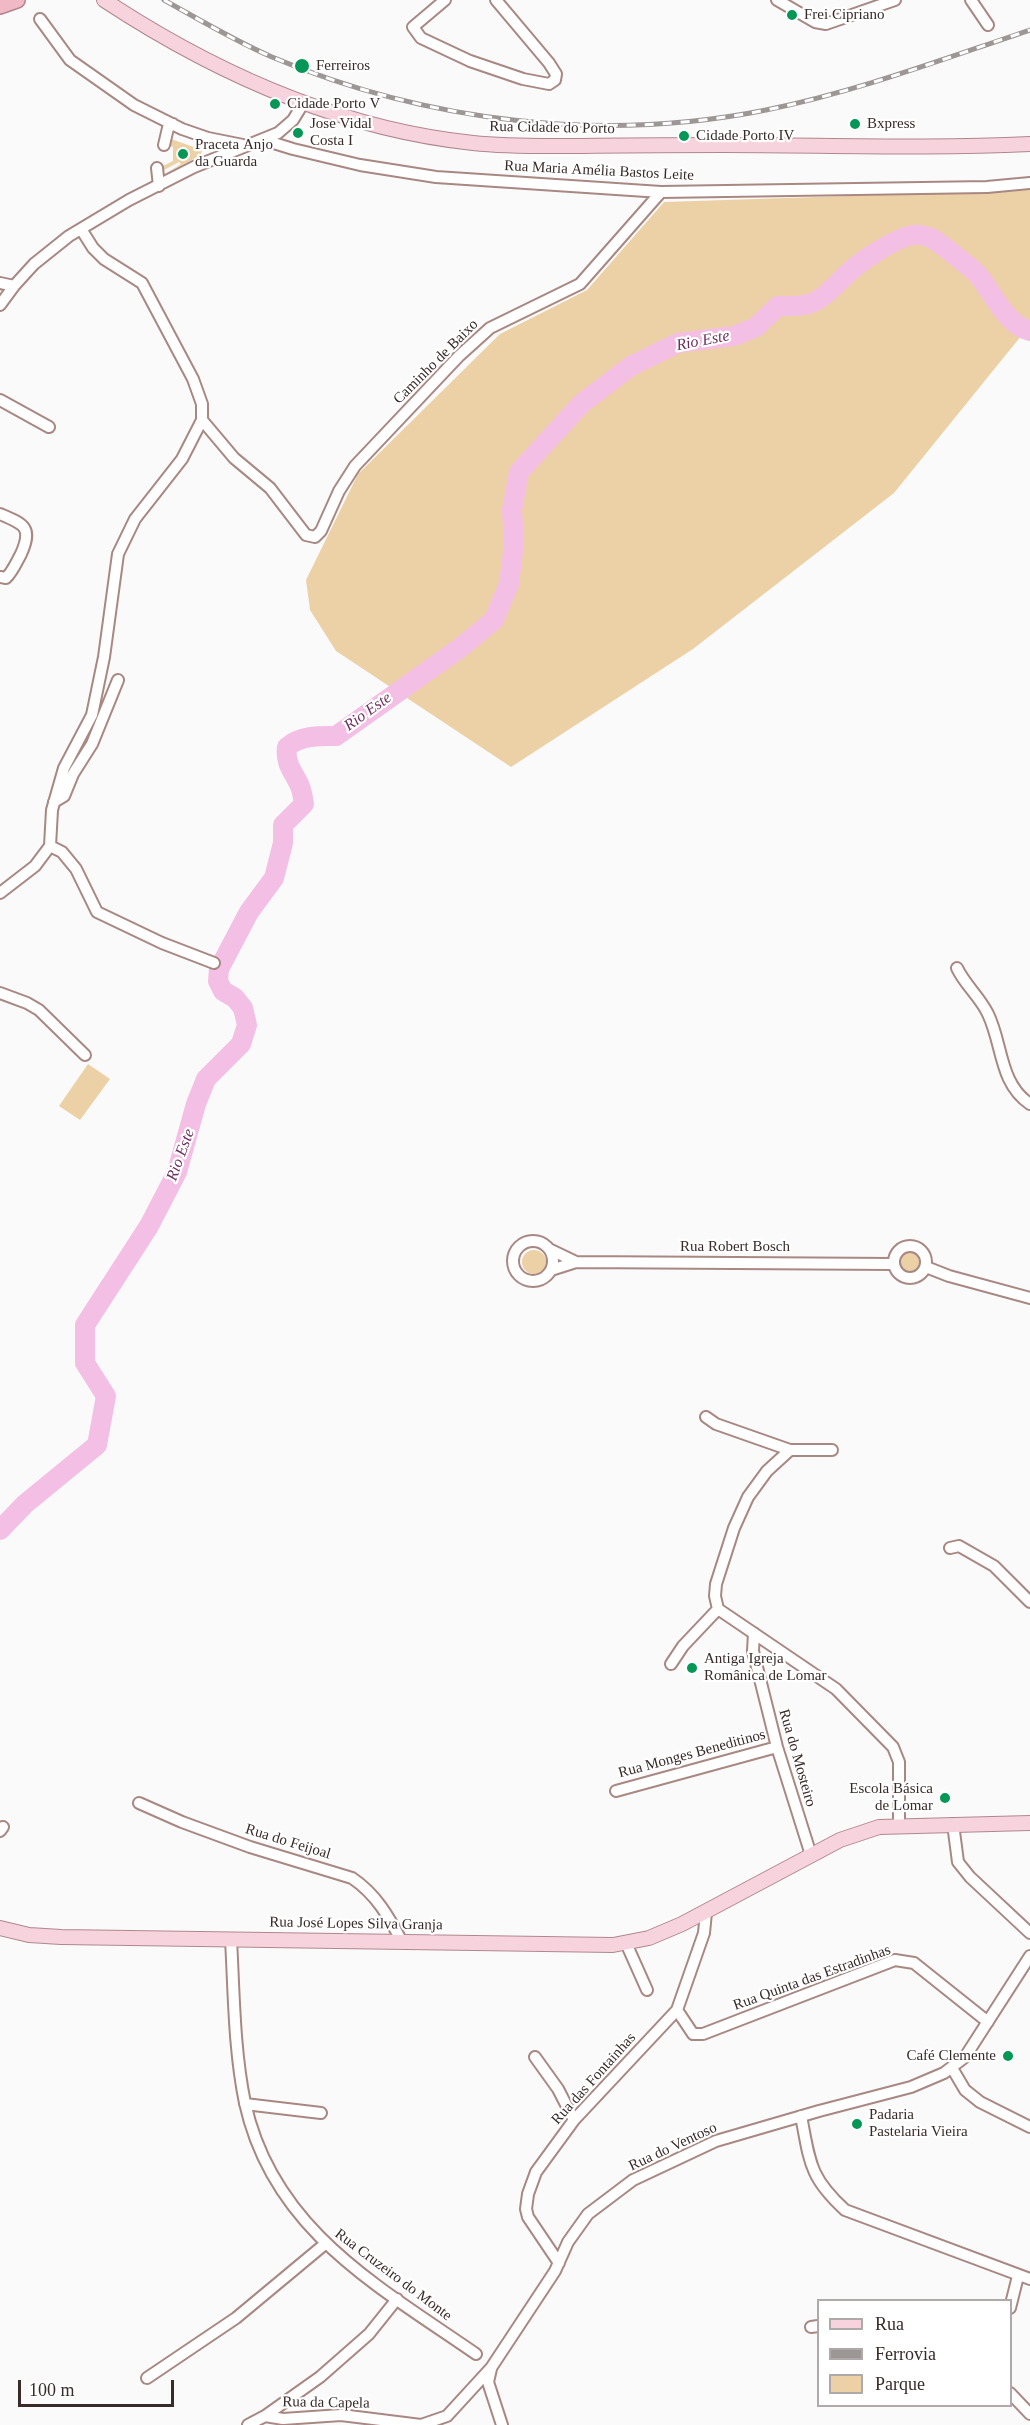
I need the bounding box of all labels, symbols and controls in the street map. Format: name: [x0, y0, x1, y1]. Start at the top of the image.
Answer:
place label: Frei Cipriano: [804, 6, 884, 24]
marker: Frei Cipriano: [785, 8, 799, 22]
marker: Ferreiros: [293, 57, 311, 75]
place label: Ferreiros: [316, 57, 370, 75]
place label: Cidade Porto V: [287, 95, 380, 113]
marker: Cidade Porto V: [268, 97, 282, 111]
place label: Jose Vidal Costa I: [310, 115, 372, 150]
place label: Bxpress: [867, 115, 915, 133]
marker: Bxpress: [848, 117, 862, 131]
street label: Rua Cidade do Porto: [489, 118, 615, 138]
marker: Jose Vidal Costa I: [291, 126, 305, 140]
place label: Cidade Porto IV: [696, 127, 794, 145]
marker: Cidade Porto IV: [677, 129, 691, 143]
place label: Praceta Anjo da Guarda: [195, 136, 273, 171]
marker: Praceta Anjo da Guarda: [176, 147, 190, 161]
street label: Rua Maria Amélia Bastos Leite: [504, 157, 694, 185]
street label: Caminho de Baixo: [390, 316, 482, 408]
water label: Rio Este: [675, 326, 731, 356]
water label: Rio Este: [341, 688, 395, 736]
water label: Rio Este: [163, 1126, 199, 1184]
street label: Rua Robert Bosch: [680, 1238, 790, 1256]
place label: Antiga Igreja Românica de Lomar: [704, 1650, 826, 1685]
marker: Antiga Igreja Românica de Lomar: [685, 1661, 699, 1675]
street label: Rua do Mosteiro: [774, 1707, 820, 1809]
street label: Rua Monges Beneditinos: [616, 1726, 768, 1782]
place label: Escola Básica de Lomar: [849, 1780, 933, 1815]
marker: Escola Básica de Lomar: [938, 1791, 952, 1805]
street label: Rua do Feijoal: [243, 1820, 333, 1864]
street label: Rua José Lopes Silva Granja: [269, 1913, 443, 1935]
street label: Rua Quinta das Estradinhas: [731, 1941, 893, 2015]
street label: Rua das Fontainhas: [548, 2029, 640, 2129]
place label: Café Clemente: [906, 2047, 996, 2065]
marker: Café Clemente: [1001, 2049, 1015, 2063]
place label: Padaria Pastelaria Vieira: [869, 2106, 968, 2141]
marker: Padaria Pastelaria Vieira: [850, 2117, 864, 2131]
street label: Rua do Ventoso: [626, 2119, 720, 2175]
street label: Rua Cruzeiro do Monte: [331, 2225, 455, 2325]
legend: [817, 2299, 1012, 2407]
text: Rua: [875, 2314, 904, 2334]
text: Ferrovia: [875, 2344, 936, 2364]
scale bar: [21, 2368, 177, 2406]
text: Parque: [875, 2374, 925, 2394]
text: 100 m: [29, 2380, 75, 2400]
street label: Rua da Capela: [282, 2393, 370, 2413]

